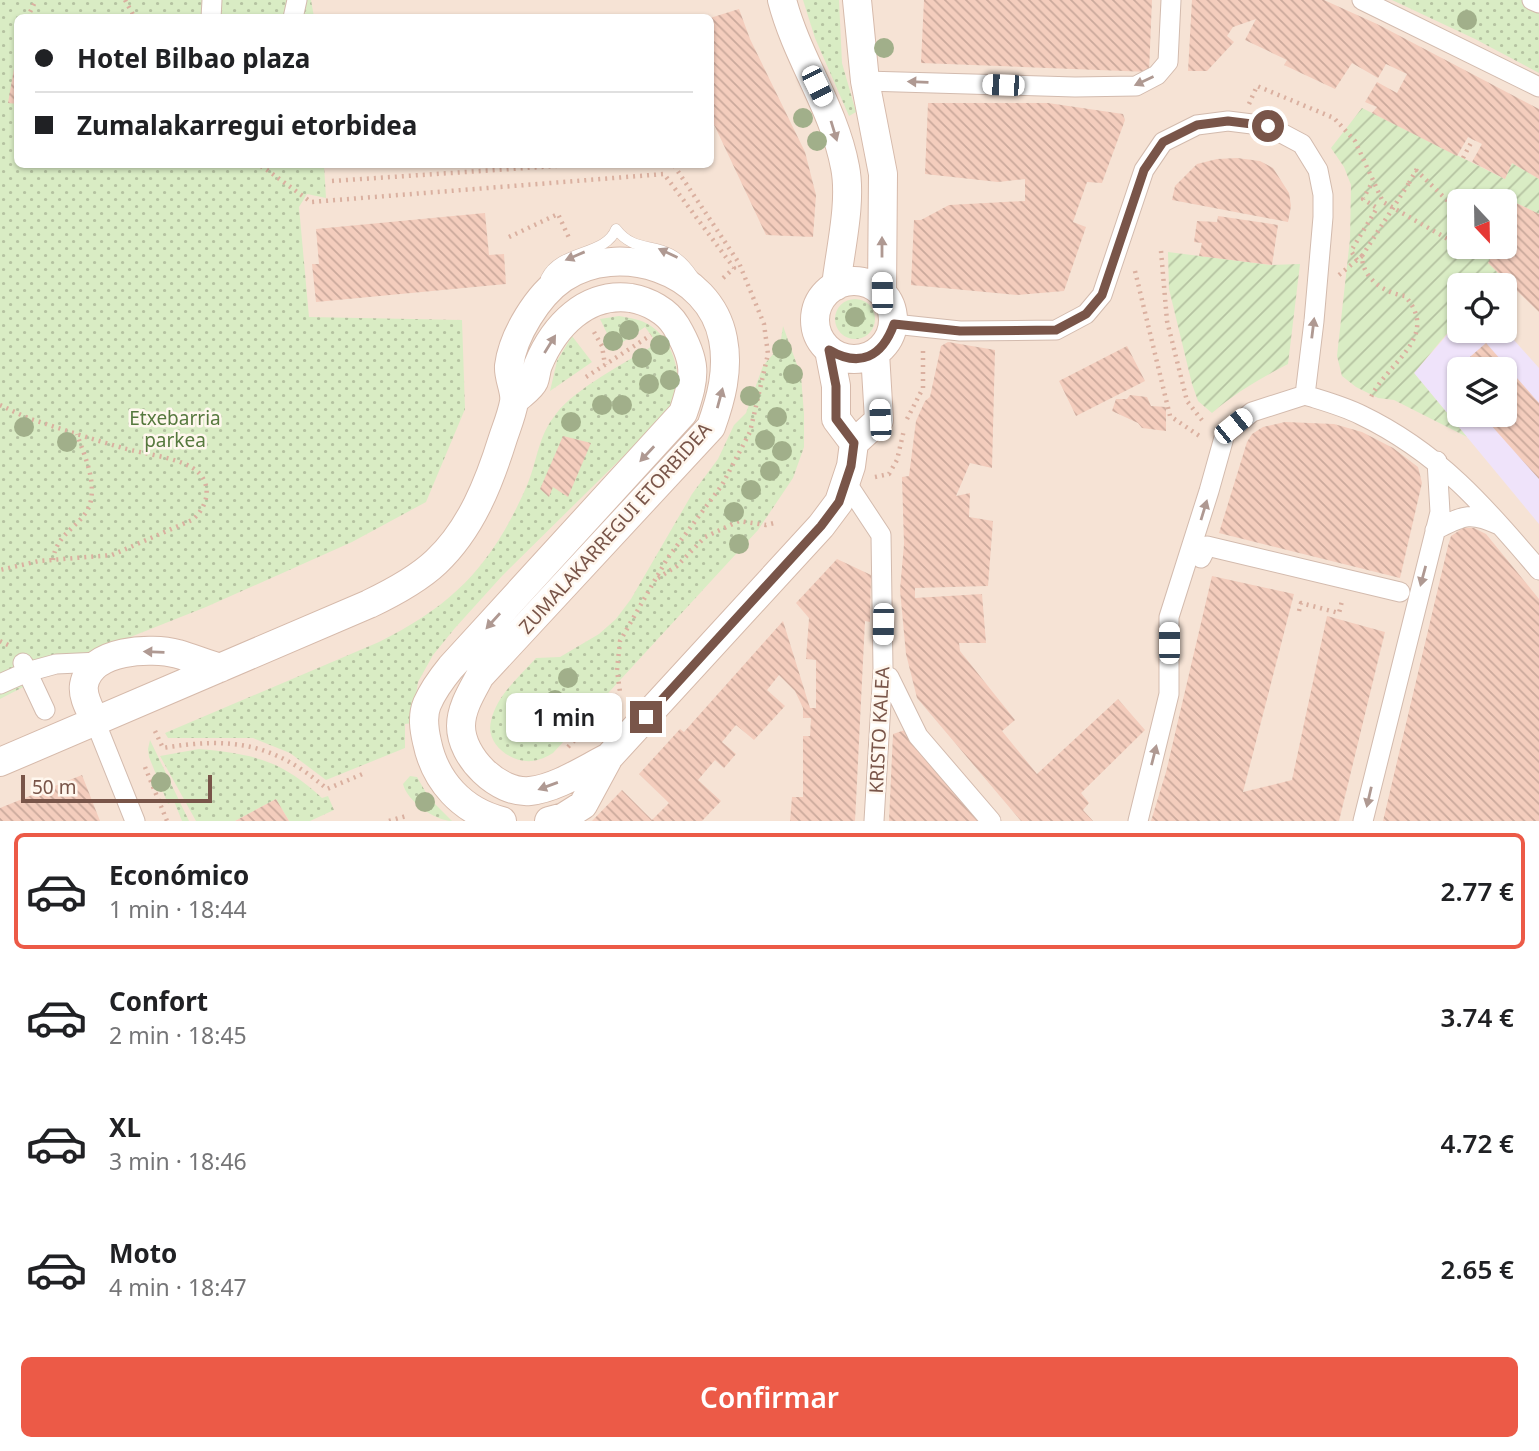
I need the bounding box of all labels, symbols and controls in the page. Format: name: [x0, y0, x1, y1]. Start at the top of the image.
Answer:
text: Hotel Bilbao plaza: [77, 40, 310, 76]
car: [799, 63, 836, 109]
car: [982, 74, 1025, 96]
one-way arrow: [1134, 75, 1154, 87]
one-way arrow: [907, 77, 929, 88]
text: Zumalakarregui etorbidea: [77, 107, 417, 143]
route start: [1252, 110, 1284, 142]
one-way arrow: [830, 121, 840, 142]
north arrow: [1447, 189, 1517, 259]
map controls: [1447, 189, 1517, 427]
one-way arrow: [876, 236, 888, 258]
one-way arrow: [658, 247, 678, 258]
one-way arrow: [564, 251, 585, 262]
car: [872, 272, 893, 314]
button: locate: [1447, 273, 1517, 343]
one-way arrow: [1308, 316, 1319, 338]
one-way arrow: [544, 334, 557, 353]
button: layers: [1447, 357, 1517, 427]
one-way arrow: [715, 387, 726, 409]
car: [869, 398, 892, 442]
park label: Etxebarria parkea: [129, 405, 221, 453]
car: [1211, 405, 1256, 447]
street label: ZUMALAKARREGUI ETORBIDEA: [513, 416, 718, 639]
one-way arrow: [640, 445, 656, 462]
one-way arrow: [1199, 499, 1209, 520]
one-way arrow: [1417, 565, 1428, 587]
car: [873, 603, 894, 645]
one-way arrow: [485, 612, 501, 629]
car: [1159, 622, 1180, 664]
one-way arrow: [143, 646, 165, 657]
street label: KRISTO KALEA: [863, 665, 895, 794]
callout: 1 min: [506, 692, 622, 742]
text: 1 min: [533, 701, 595, 733]
route end: [630, 701, 662, 733]
one-way arrow: [1149, 744, 1160, 766]
scale bar: [21, 772, 212, 804]
text: 50 m: [32, 774, 76, 800]
one-way arrow: [537, 780, 558, 791]
one-way arrow: [1364, 786, 1375, 808]
text: Económico: [109, 857, 249, 893]
icon: car: [25, 860, 88, 923]
text: 2.77 €: [1441, 873, 1514, 909]
text: 1 min · 18:44: [109, 893, 247, 925]
text: Confort: [109, 983, 208, 1019]
icon: car: [25, 986, 88, 1049]
text: 3.74 €: [1441, 999, 1514, 1035]
text: 2 min · 18:45: [109, 1019, 247, 1051]
text: XL: [109, 1109, 141, 1145]
icon: car: [25, 1112, 88, 1175]
text: 4.72 €: [1441, 1125, 1514, 1161]
text: 3 min · 18:46: [109, 1145, 247, 1177]
text: Moto: [109, 1235, 177, 1271]
icon: car: [25, 1238, 88, 1301]
text: 2.65 €: [1441, 1251, 1514, 1287]
text: 4 min · 18:47: [109, 1271, 247, 1303]
button: Confirmar: [21, 1357, 1518, 1437]

